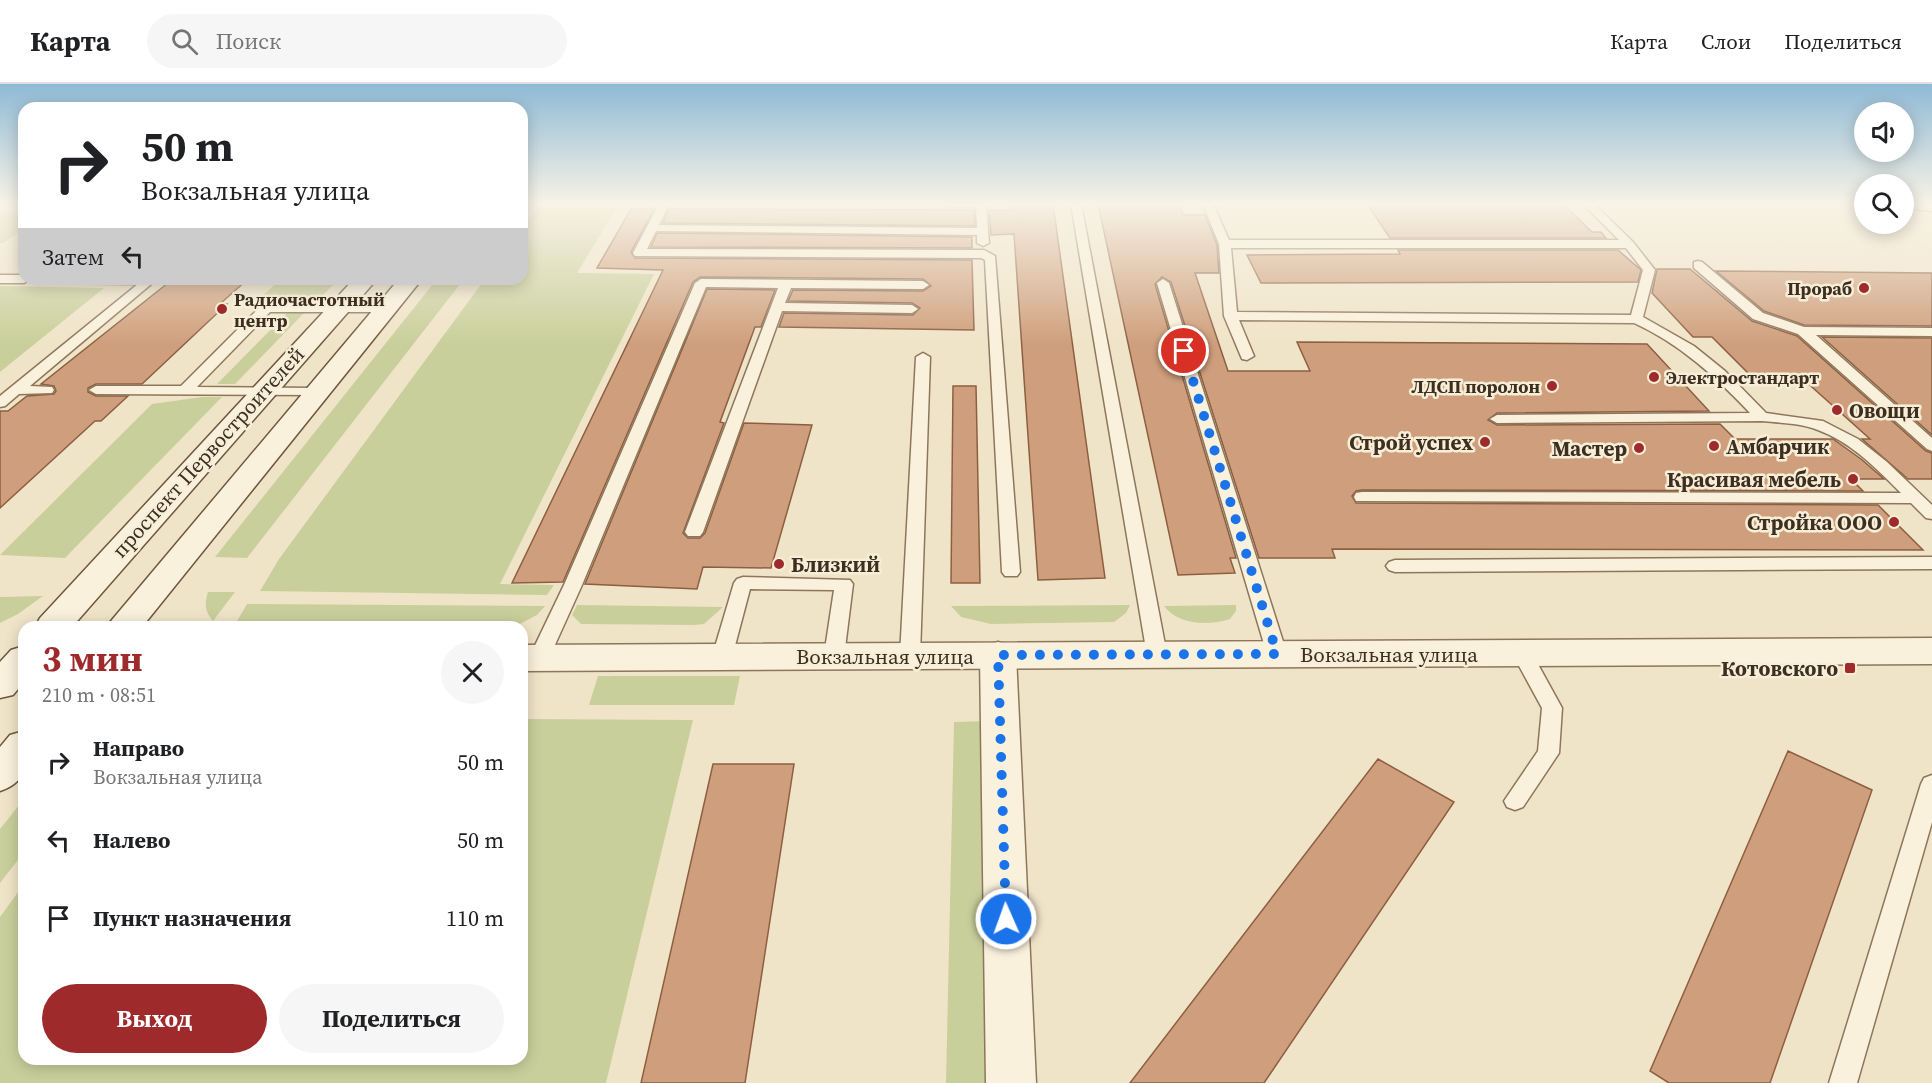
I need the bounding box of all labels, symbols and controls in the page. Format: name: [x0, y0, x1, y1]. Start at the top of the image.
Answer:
search box: [147, 14, 567, 68]
text: Карта: [30, 22, 111, 60]
icon: search: [168, 25, 201, 58]
text: Поиск: [216, 26, 281, 56]
text: Карта: [1610, 27, 1668, 56]
text: Слои: [1701, 27, 1751, 56]
text: Поделиться: [1784, 27, 1902, 56]
map controls: [1854, 102, 1914, 234]
button: sound: [1854, 102, 1914, 162]
text: 50 m: [141, 117, 234, 175]
icon: right: [42, 126, 120, 204]
text: Вокзальная улица: [141, 172, 370, 209]
button: search: [1854, 174, 1914, 234]
icon: left: [116, 240, 149, 273]
text: Затем: [42, 242, 104, 272]
place label: Прораб: [1787, 276, 1852, 301]
marker: Прораб: [1857, 281, 1871, 295]
place label: Радиочастотный центр: [234, 287, 385, 333]
marker: Радиочастотный центр: [215, 302, 229, 316]
pin: [1158, 325, 1209, 376]
icon: arrive: [1167, 334, 1200, 367]
street label: проспект Первостроителей: [105, 340, 311, 564]
place label: Электростандарт: [1666, 365, 1819, 390]
marker: Электростандарт: [1647, 370, 1661, 384]
place label: ЛДСП поролон: [1411, 374, 1540, 399]
marker: ЛДСП поролон: [1545, 379, 1559, 393]
place label: Овощи: [1849, 396, 1920, 425]
marker: Овощи: [1830, 403, 1844, 417]
place label: Строй успех: [1349, 428, 1473, 457]
place label: Амбарчик: [1726, 432, 1830, 461]
place label: Мастер: [1552, 434, 1627, 463]
marker: Строй успех: [1478, 435, 1492, 449]
marker: Амбарчик: [1707, 439, 1721, 453]
marker: Мастер: [1632, 441, 1646, 455]
place label: Красивая мебель: [1667, 465, 1841, 494]
marker: Красивая мебель: [1846, 472, 1860, 486]
place label: Стройка ООО: [1747, 508, 1882, 537]
marker: Стройка ООО: [1887, 515, 1901, 529]
place label: Близкий: [791, 550, 880, 579]
marker: Близкий: [772, 557, 786, 571]
text: 3 мин: [42, 634, 143, 683]
street label: Вокзальная улица: [1300, 640, 1478, 669]
button: close: [441, 641, 504, 704]
street label: Вокзальная улица: [796, 642, 974, 671]
place label: Котовского: [1721, 654, 1838, 683]
marker: Котовского: [1843, 661, 1857, 675]
text: 210 m · 08:51: [42, 681, 156, 709]
text: Направо: [93, 733, 184, 763]
icon: right: [42, 746, 75, 779]
text: 50 m: [457, 747, 504, 777]
text: Вокзальная улица: [93, 763, 262, 791]
icon: left: [42, 824, 75, 857]
text: Налево: [93, 825, 170, 855]
text: 50 m: [457, 825, 504, 855]
position arrow: [974, 887, 1038, 951]
icon: arrive: [42, 902, 75, 935]
text: Пункт назначения: [93, 903, 291, 933]
text: 110 m: [446, 903, 504, 933]
button: Выход: [42, 984, 267, 1053]
button: Поделиться: [279, 984, 504, 1053]

